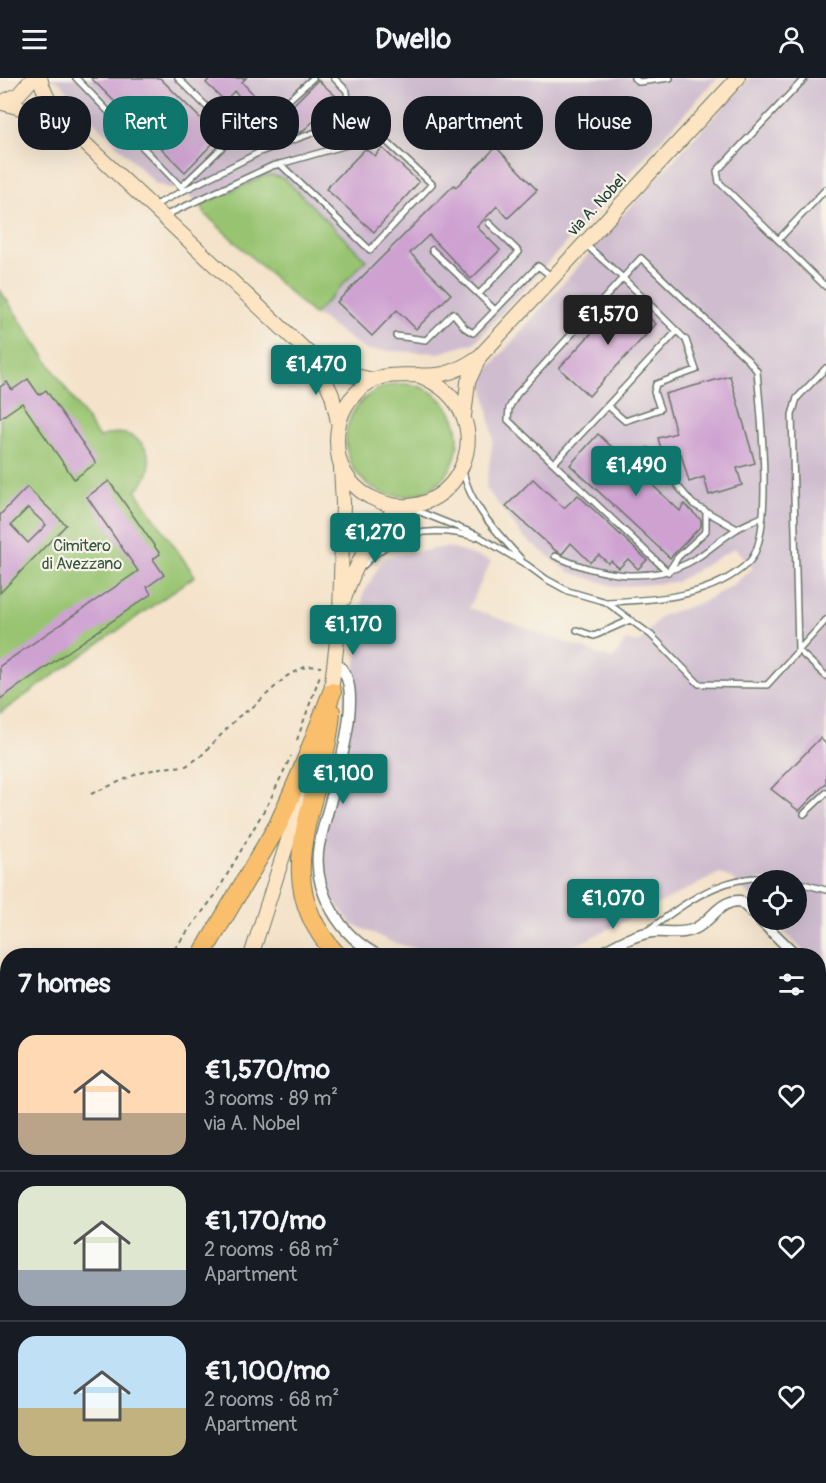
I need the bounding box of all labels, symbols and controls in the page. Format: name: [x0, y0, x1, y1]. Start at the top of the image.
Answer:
icon: menu: [18, 23, 51, 56]
text: Dwello: [375, 23, 451, 56]
icon: person: [775, 23, 808, 56]
chip: Buy: [18, 96, 91, 150]
chip: Rent: [103, 96, 188, 150]
chip: Filters: [200, 96, 299, 150]
chip: New: [311, 96, 391, 150]
chip: Apartment: [403, 96, 543, 150]
chip: House: [555, 96, 652, 150]
street label: via A. Nobel: [563, 170, 631, 241]
pin: €1,570: [559, 295, 657, 346]
text: €1,570: [577, 302, 639, 327]
pin: €1,470: [267, 345, 365, 396]
text: €1,470: [285, 352, 347, 377]
pin: €1,490: [587, 446, 685, 497]
text: €1,490: [605, 453, 667, 478]
pin: €1,270: [326, 513, 424, 564]
text: €1,270: [344, 520, 406, 545]
park label: Cimitero di Avezzano: [42, 536, 123, 574]
pin: €1,170: [304, 605, 402, 656]
text: €1,170: [324, 612, 382, 637]
pin: €1,100: [294, 754, 392, 805]
text: €1,100: [312, 761, 374, 786]
map controls: [747, 870, 807, 930]
button: locate: [747, 870, 807, 930]
pin: €1,070: [564, 879, 662, 930]
text: €1,070: [581, 886, 645, 911]
text: 7 homes: [18, 968, 110, 1000]
icon: filters: [775, 968, 808, 1001]
text: €1,570/mo: [204, 1054, 330, 1086]
icon: home: [66, 1059, 138, 1131]
icon: heart: [775, 1079, 808, 1112]
text: 3 rooms · 89 m²: [204, 1086, 338, 1111]
text: via A. Nobel: [204, 1111, 301, 1136]
text: €1,170/mo: [204, 1205, 326, 1237]
icon: home: [66, 1210, 138, 1282]
icon: heart: [775, 1230, 808, 1263]
text: 2 rooms · 68 m²: [204, 1237, 339, 1262]
text: Apartment: [204, 1262, 297, 1287]
text: €1,100/mo: [204, 1355, 330, 1387]
icon: home: [66, 1360, 138, 1432]
icon: heart: [775, 1380, 808, 1413]
text: 2 rooms · 68 m²: [204, 1387, 339, 1412]
text: Apartment: [204, 1412, 297, 1437]

